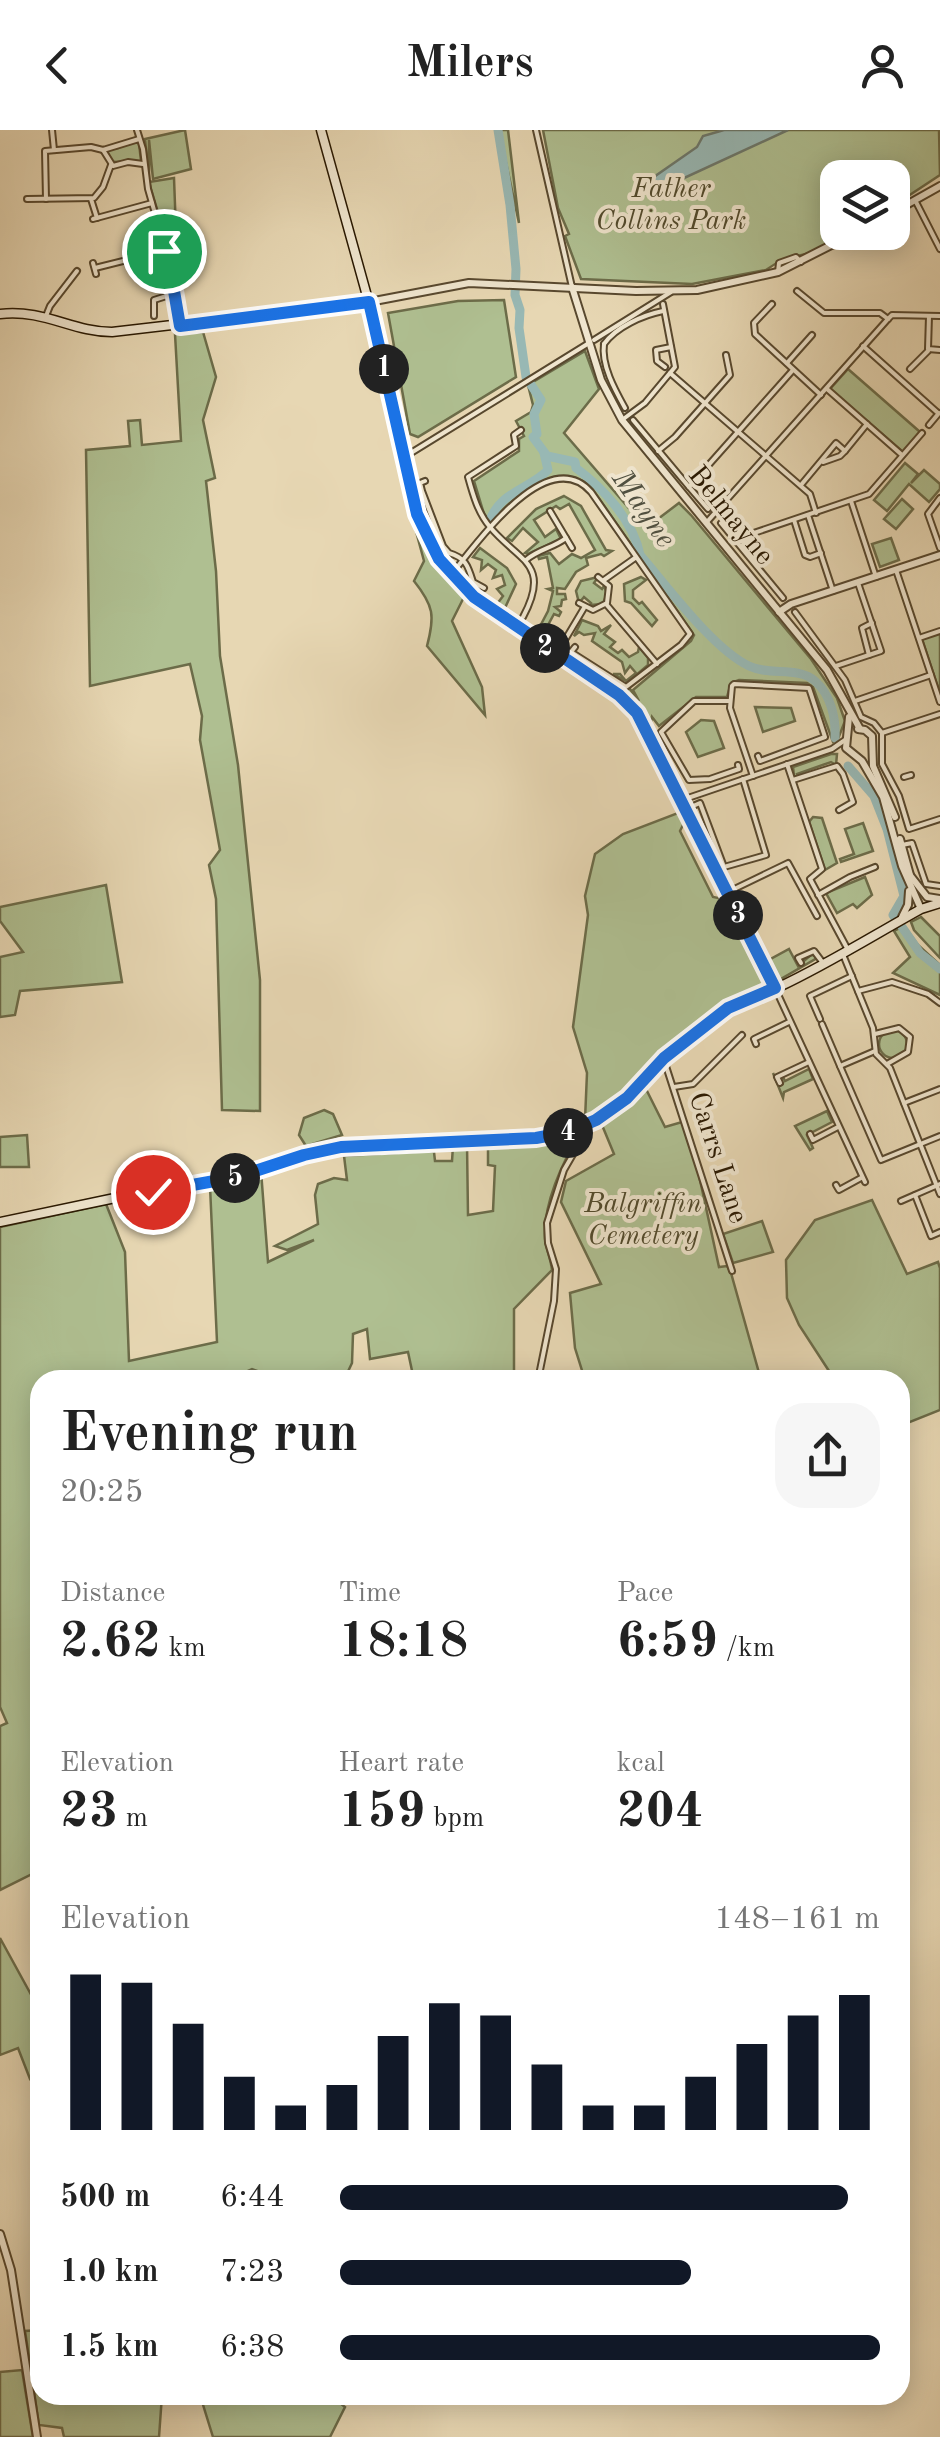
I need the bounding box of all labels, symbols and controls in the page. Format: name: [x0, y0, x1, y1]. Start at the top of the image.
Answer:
icon: back: [30, 38, 85, 93]
icon: person: [855, 38, 910, 93]
text: Milers: [406, 42, 534, 87]
map controls: [820, 160, 910, 250]
button: layers: [820, 160, 910, 250]
park label: Father Collins Park: [596, 176, 746, 236]
pin: [122, 209, 207, 294]
icon: arrive: [137, 224, 192, 279]
pin: 1: [359, 344, 409, 394]
text: 1: [376, 355, 392, 383]
street label: Belmayne: [682, 461, 778, 571]
water label: Mayne: [605, 464, 680, 554]
pin: 2: [520, 623, 570, 673]
text: 2: [537, 634, 553, 662]
pin: 3: [713, 890, 763, 940]
text: 3: [730, 901, 746, 929]
street label: Carrs Lane: [683, 1089, 751, 1227]
pin: 4: [543, 1108, 593, 1158]
text: 4: [560, 1119, 576, 1147]
pin: [111, 1150, 196, 1235]
pin: 5: [210, 1153, 260, 1203]
text: 5: [227, 1164, 243, 1192]
icon: check: [126, 1165, 181, 1220]
park label: Balgriffin Cemetery: [583, 1191, 702, 1251]
button: share: [775, 1403, 880, 1508]
text: Evening run: [60, 1408, 358, 1463]
text: 20:25: [60, 1477, 143, 1509]
text: Distance: [60, 1580, 165, 1608]
text: Time: [338, 1580, 401, 1608]
text: Pace: [617, 1580, 673, 1608]
text: 2.62: [60, 1618, 161, 1668]
text: 18:18: [338, 1618, 468, 1668]
text: 6:59: [617, 1618, 718, 1668]
text: km: [161, 1635, 206, 1663]
text: /km: [718, 1635, 775, 1663]
text: Elevation: [60, 1750, 174, 1778]
text: Heart rate: [338, 1750, 464, 1778]
text: kcal: [617, 1750, 665, 1778]
text: 23: [60, 1788, 118, 1838]
text: 159: [338, 1788, 425, 1838]
text: 204: [617, 1788, 704, 1838]
text: m: [118, 1805, 148, 1833]
text: bpm: [425, 1805, 484, 1833]
text: Elevation: [60, 1904, 190, 1936]
text: 148–161 m: [714, 1904, 880, 1936]
text: 500 m: [60, 2182, 150, 2214]
text: 6:44: [220, 2182, 285, 2214]
text: 1.0 km: [60, 2257, 159, 2289]
text: 7:23: [220, 2257, 285, 2289]
text: 1.5 km: [60, 2332, 159, 2364]
text: 6:38: [220, 2332, 285, 2364]

